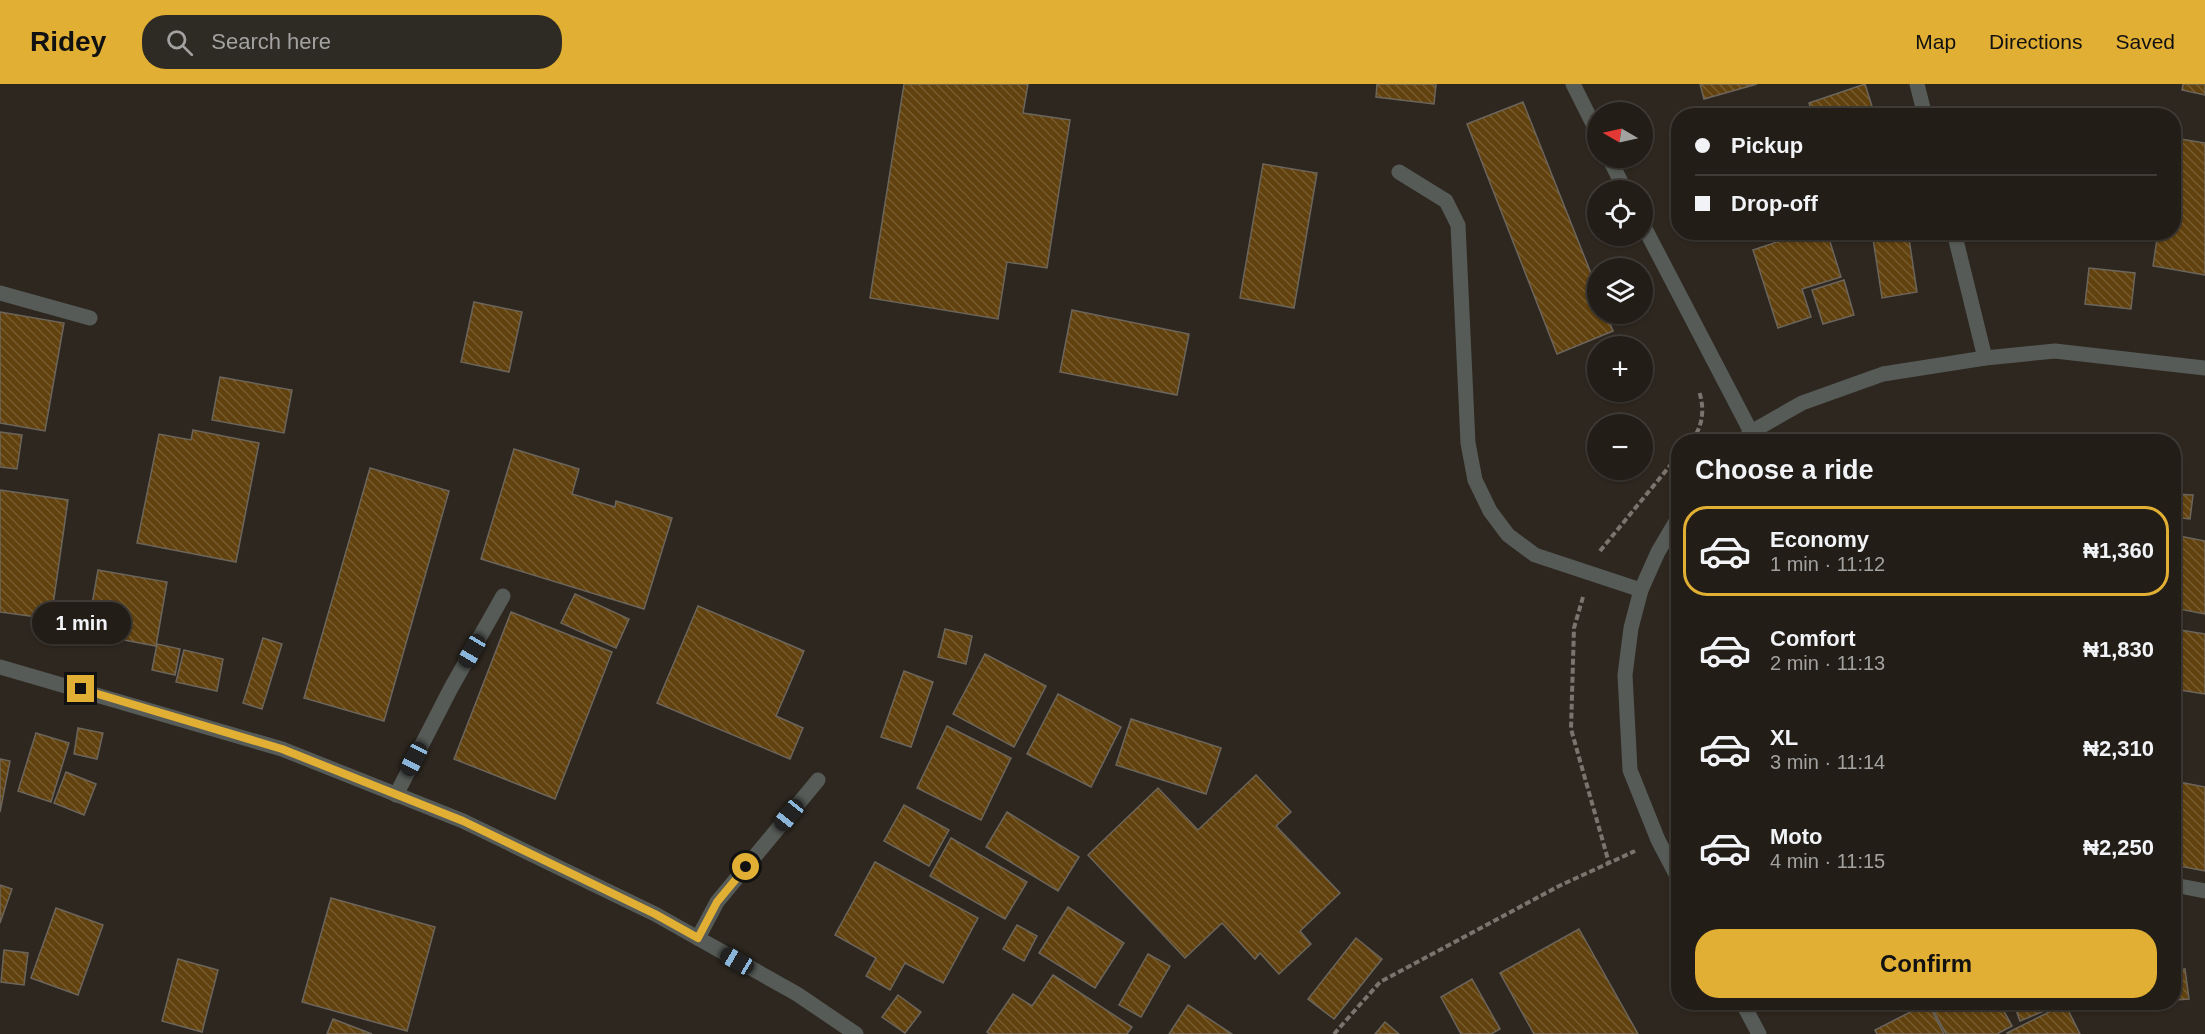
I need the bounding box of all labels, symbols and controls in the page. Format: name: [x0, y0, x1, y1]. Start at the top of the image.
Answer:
search box: [142, 15, 562, 69]
text: Ridey: [30, 26, 106, 57]
icon: search: [163, 26, 196, 59]
text: Search here: [211, 29, 331, 54]
text: Map: [1915, 30, 1956, 53]
text: Directions: [1989, 30, 2082, 53]
text: Saved: [2115, 30, 2175, 53]
north arrow: [1587, 102, 1653, 168]
map controls: [1587, 102, 1653, 480]
text: Pickup: [1731, 133, 1803, 158]
button: locate: [1587, 180, 1653, 246]
text: Drop-off: [1731, 191, 1818, 216]
button: layers: [1587, 258, 1653, 324]
button: +: [1587, 336, 1653, 402]
button: −: [1587, 414, 1653, 480]
text: Choose a ride: [1695, 455, 1874, 485]
icon: car: [1698, 524, 1752, 578]
text: Economy: [1770, 527, 1869, 552]
text: ₦1,360: [2083, 538, 2154, 563]
text: 1 min · 11:12: [1770, 553, 1885, 575]
callout: 1 min: [32, 602, 130, 644]
text: 1 min: [55, 612, 108, 634]
icon: car: [1698, 623, 1752, 677]
text: Comfort: [1770, 626, 1856, 651]
car: [455, 631, 489, 671]
text: ₦1,830: [2083, 637, 2154, 662]
text: 2 min · 11:13: [1770, 652, 1885, 674]
route end: [67, 675, 94, 702]
icon: car: [1698, 722, 1752, 776]
text: XL: [1770, 725, 1798, 750]
text: ₦2,310: [2083, 736, 2154, 761]
car: [398, 739, 430, 779]
text: 3 min · 11:14: [1770, 751, 1885, 773]
car: [771, 795, 807, 835]
icon: car: [1698, 821, 1752, 875]
text: Moto: [1770, 824, 1823, 849]
text: ₦2,250: [2083, 835, 2154, 860]
text: 4 min · 11:15: [1770, 850, 1885, 872]
route start: [732, 853, 759, 880]
button: Confirm: [1695, 929, 2157, 998]
car: [717, 944, 757, 978]

